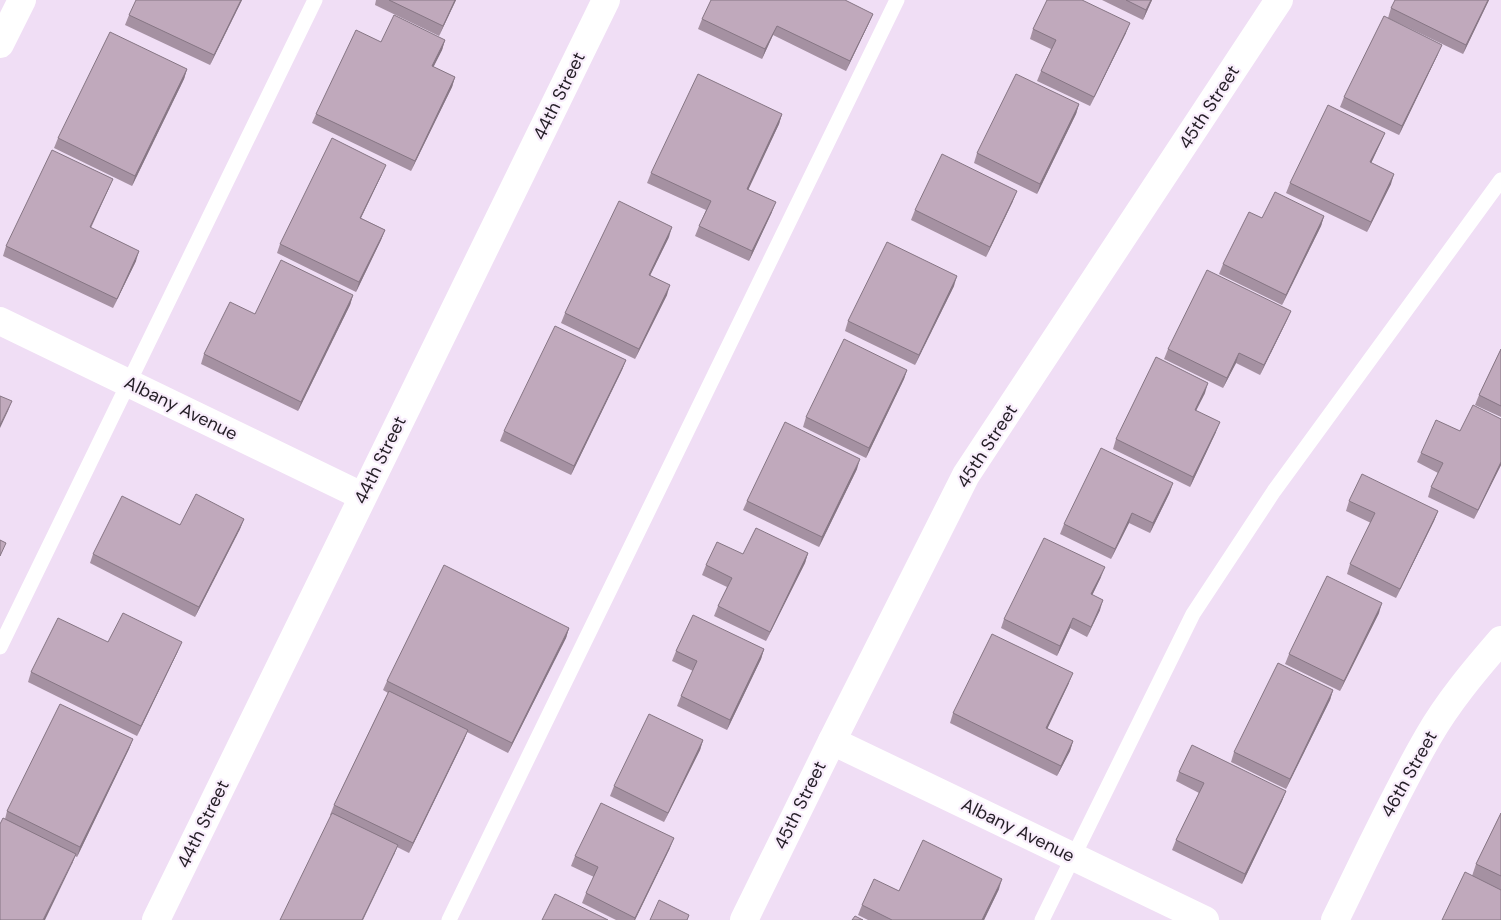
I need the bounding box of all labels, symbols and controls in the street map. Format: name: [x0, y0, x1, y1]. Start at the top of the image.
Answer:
street label: 44th Street: [527, 48, 591, 144]
street label: 45th Street: [1173, 61, 1245, 153]
street label: Albany Avenue: [120, 370, 242, 446]
street label: 45th Street: [951, 400, 1023, 492]
street label: 44th Street: [348, 412, 412, 508]
street label: 46th Street: [1375, 726, 1443, 822]
street label: 45th Street: [768, 757, 832, 853]
street label: 44th Street: [171, 776, 235, 872]
street label: Albany Avenue: [957, 792, 1079, 868]

